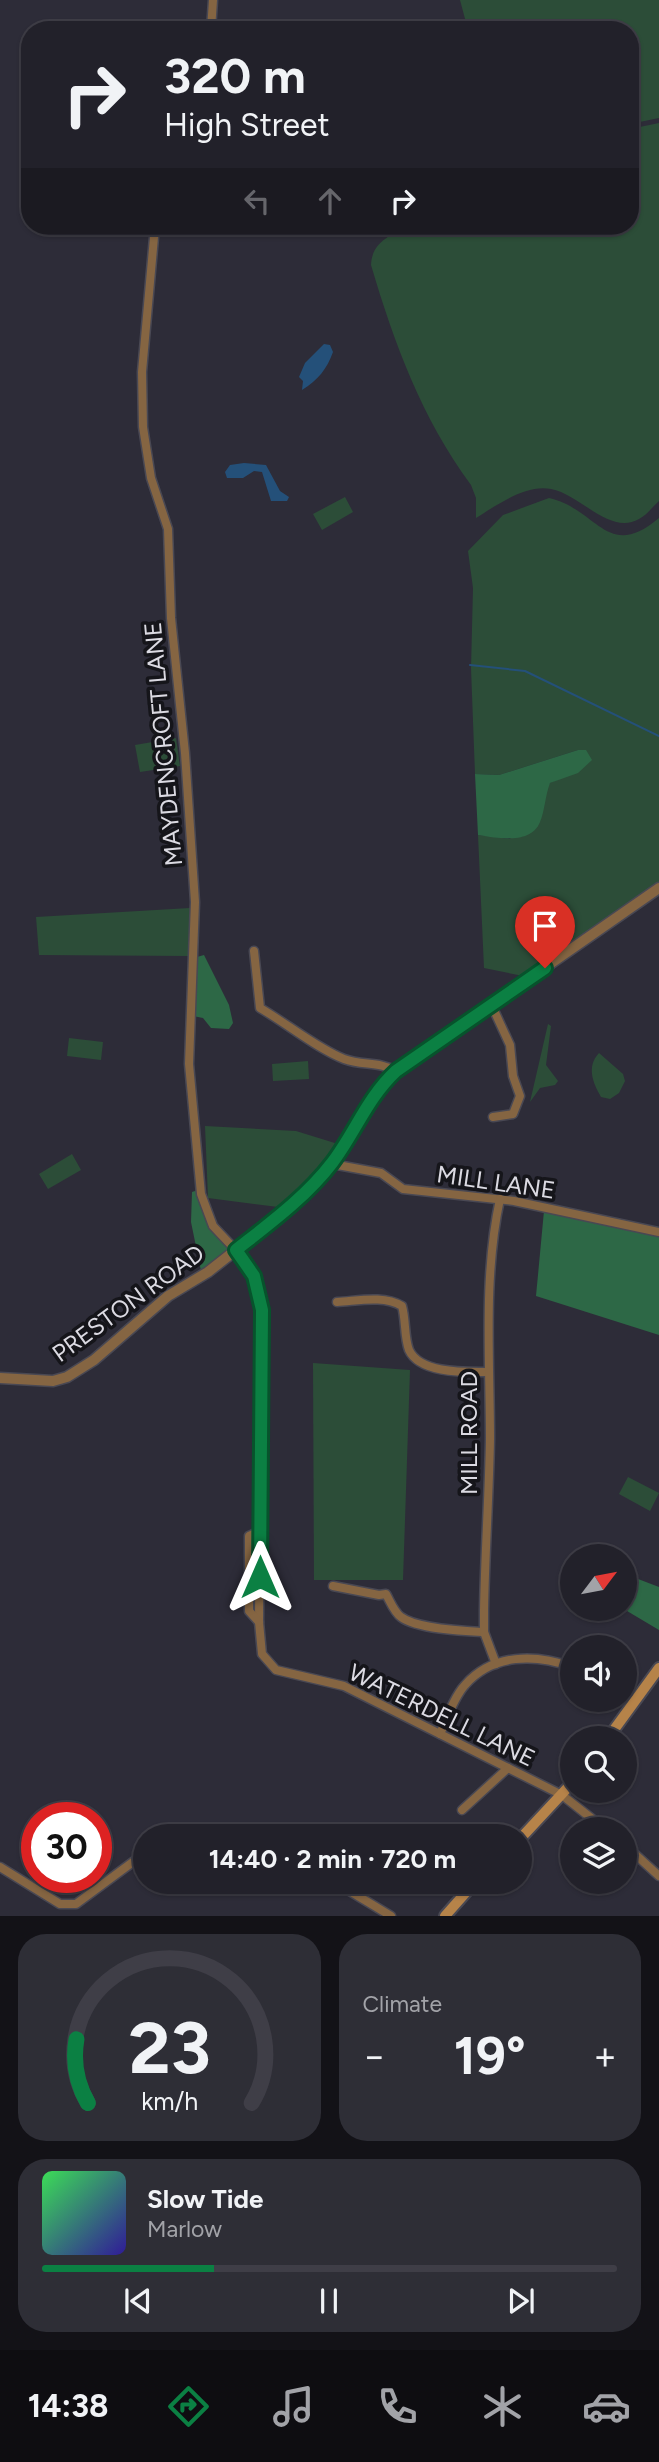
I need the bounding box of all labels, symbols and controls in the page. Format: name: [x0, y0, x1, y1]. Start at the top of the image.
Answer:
text: 320 m: [164, 46, 306, 105]
icon: right: [49, 49, 140, 140]
text: High Street: [164, 106, 330, 144]
icon: left: [238, 182, 276, 220]
icon: ahead: [311, 182, 349, 220]
icon: right: [384, 182, 422, 220]
street label: MAYDENCROFT LANE: [138, 621, 188, 867]
pin: [515, 896, 575, 968]
icon: arrive: [526, 907, 564, 945]
street label: MILL LANE: [435, 1159, 557, 1205]
street label: PRESTON ROAD: [46, 1238, 210, 1368]
street label: MILL ROAD: [454, 1371, 483, 1495]
position arrow: [223, 1540, 297, 1614]
north arrow: [560, 1544, 637, 1620]
map controls: [560, 1544, 637, 1894]
button: sound: [560, 1635, 637, 1712]
street label: WATERDELL LANE: [344, 1657, 540, 1773]
button: search: [560, 1726, 637, 1803]
speed limit sign: 30: [21, 1802, 112, 1893]
button: layers: [560, 1817, 637, 1894]
text: 14:40 · 2 min · 720 m: [209, 1843, 456, 1875]
text: Climate: [363, 1990, 442, 2018]
text: 23: [128, 2005, 211, 2092]
text: 19°: [454, 2025, 526, 2087]
text: −: [363, 2033, 386, 2079]
text: +: [593, 2033, 617, 2079]
text: km/h: [141, 2086, 198, 2116]
text: Slow Tide: [147, 2183, 263, 2215]
text: Marlow: [147, 2215, 222, 2243]
icon: previous: [119, 2282, 157, 2320]
icon: pause: [310, 2282, 348, 2320]
icon: next: [502, 2282, 540, 2320]
icon: directions: [164, 2382, 213, 2431]
icon: music: [269, 2382, 318, 2431]
icon: phone: [373, 2382, 422, 2431]
icon: climate: [478, 2382, 527, 2431]
icon: car: [582, 2382, 631, 2431]
text: 14:38: [28, 2387, 109, 2425]

